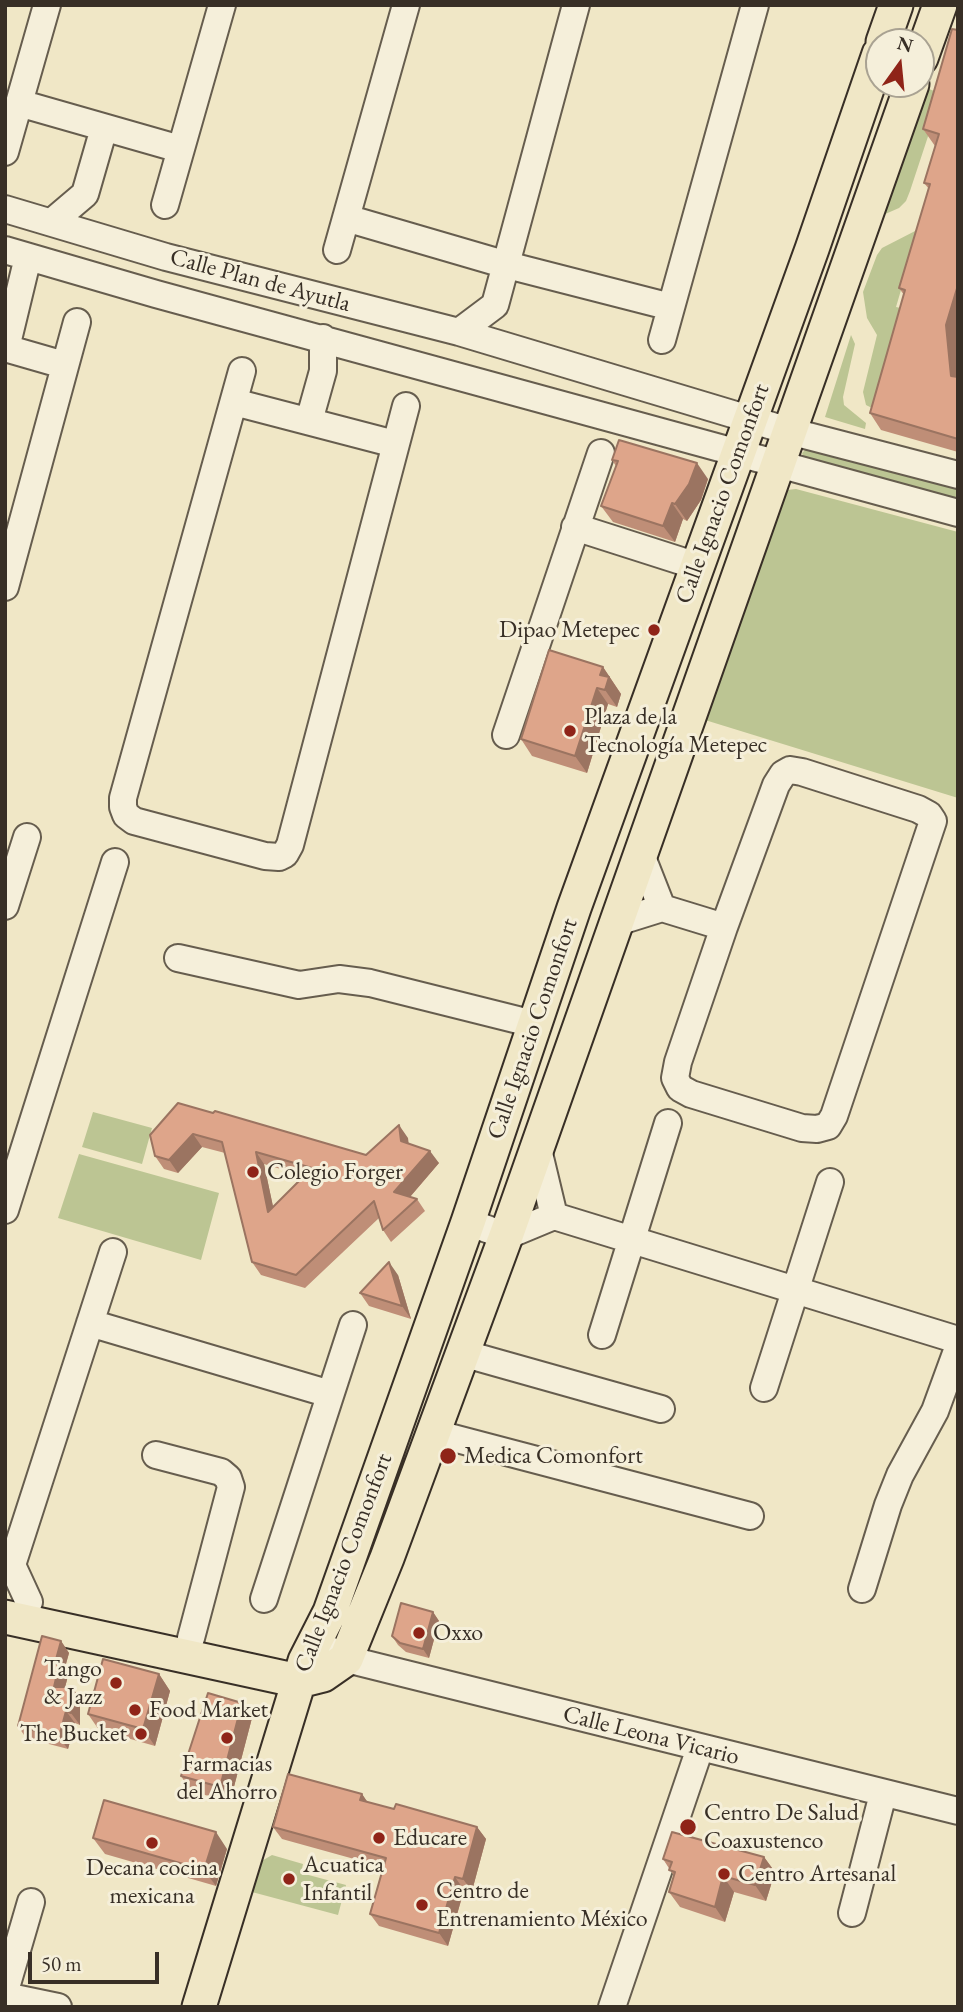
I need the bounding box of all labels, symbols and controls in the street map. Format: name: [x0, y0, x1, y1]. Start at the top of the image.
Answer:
north arrow: [865, 28, 935, 98]
text: N: [894, 30, 916, 58]
street label: Calle Plan de Ayutla: [167, 243, 353, 319]
street label: Calle Ignacio Comonfort: [670, 380, 776, 608]
place label: Dipao Metepec: [499, 616, 640, 644]
marker: Dipao Metepec: [646, 622, 662, 638]
place label: Plaza de la Tecnología Metepec: [584, 703, 767, 759]
marker: Plaza de la Tecnología Metepec: [562, 723, 578, 739]
street label: Calle Ignacio Comonfort: [482, 915, 584, 1143]
place label: Colegio Forger: [267, 1158, 403, 1186]
marker: Colegio Forger: [245, 1164, 261, 1180]
place label: Medica Comonfort: [464, 1442, 643, 1470]
marker: Medica Comonfort: [438, 1446, 458, 1466]
street label: Calle Ignacio Comonfort: [289, 1450, 399, 1676]
place label: Oxxo: [433, 1619, 483, 1647]
marker: Oxxo: [411, 1625, 427, 1641]
place label: Tango & Jazz: [44, 1655, 102, 1711]
marker: Tango & Jazz: [108, 1675, 124, 1691]
place label: Food Market: [149, 1696, 268, 1724]
street label: Calle Leona Vicario: [560, 1700, 742, 1772]
marker: Food Market: [127, 1702, 143, 1718]
place label: The Bucket: [20, 1720, 127, 1748]
marker: The Bucket: [133, 1726, 149, 1742]
marker: Farmacias del Ahorro: [219, 1730, 235, 1746]
place label: Farmacias del Ahorro: [177, 1750, 277, 1806]
place label: Centro De Salud Coaxustenco: [704, 1799, 859, 1855]
marker: Centro De Salud Coaxustenco: [678, 1817, 698, 1837]
place label: Educare: [393, 1824, 467, 1852]
marker: Educare: [371, 1830, 387, 1846]
marker: Decana cocina mexicana: [144, 1835, 160, 1851]
place label: Acuatica Infantil: [303, 1851, 384, 1907]
place label: Decana cocina mexicana: [86, 1854, 218, 1910]
place label: Centro Artesanal: [738, 1860, 896, 1888]
marker: Centro Artesanal: [716, 1866, 732, 1882]
marker: Acuatica Infantil: [281, 1871, 297, 1887]
place label: Centro de Entrenamiento México: [436, 1877, 648, 1933]
marker: Centro de Entrenamiento México: [414, 1897, 430, 1913]
scale bar: [32, 1938, 163, 1982]
text: 50 m: [41, 1950, 82, 1977]

